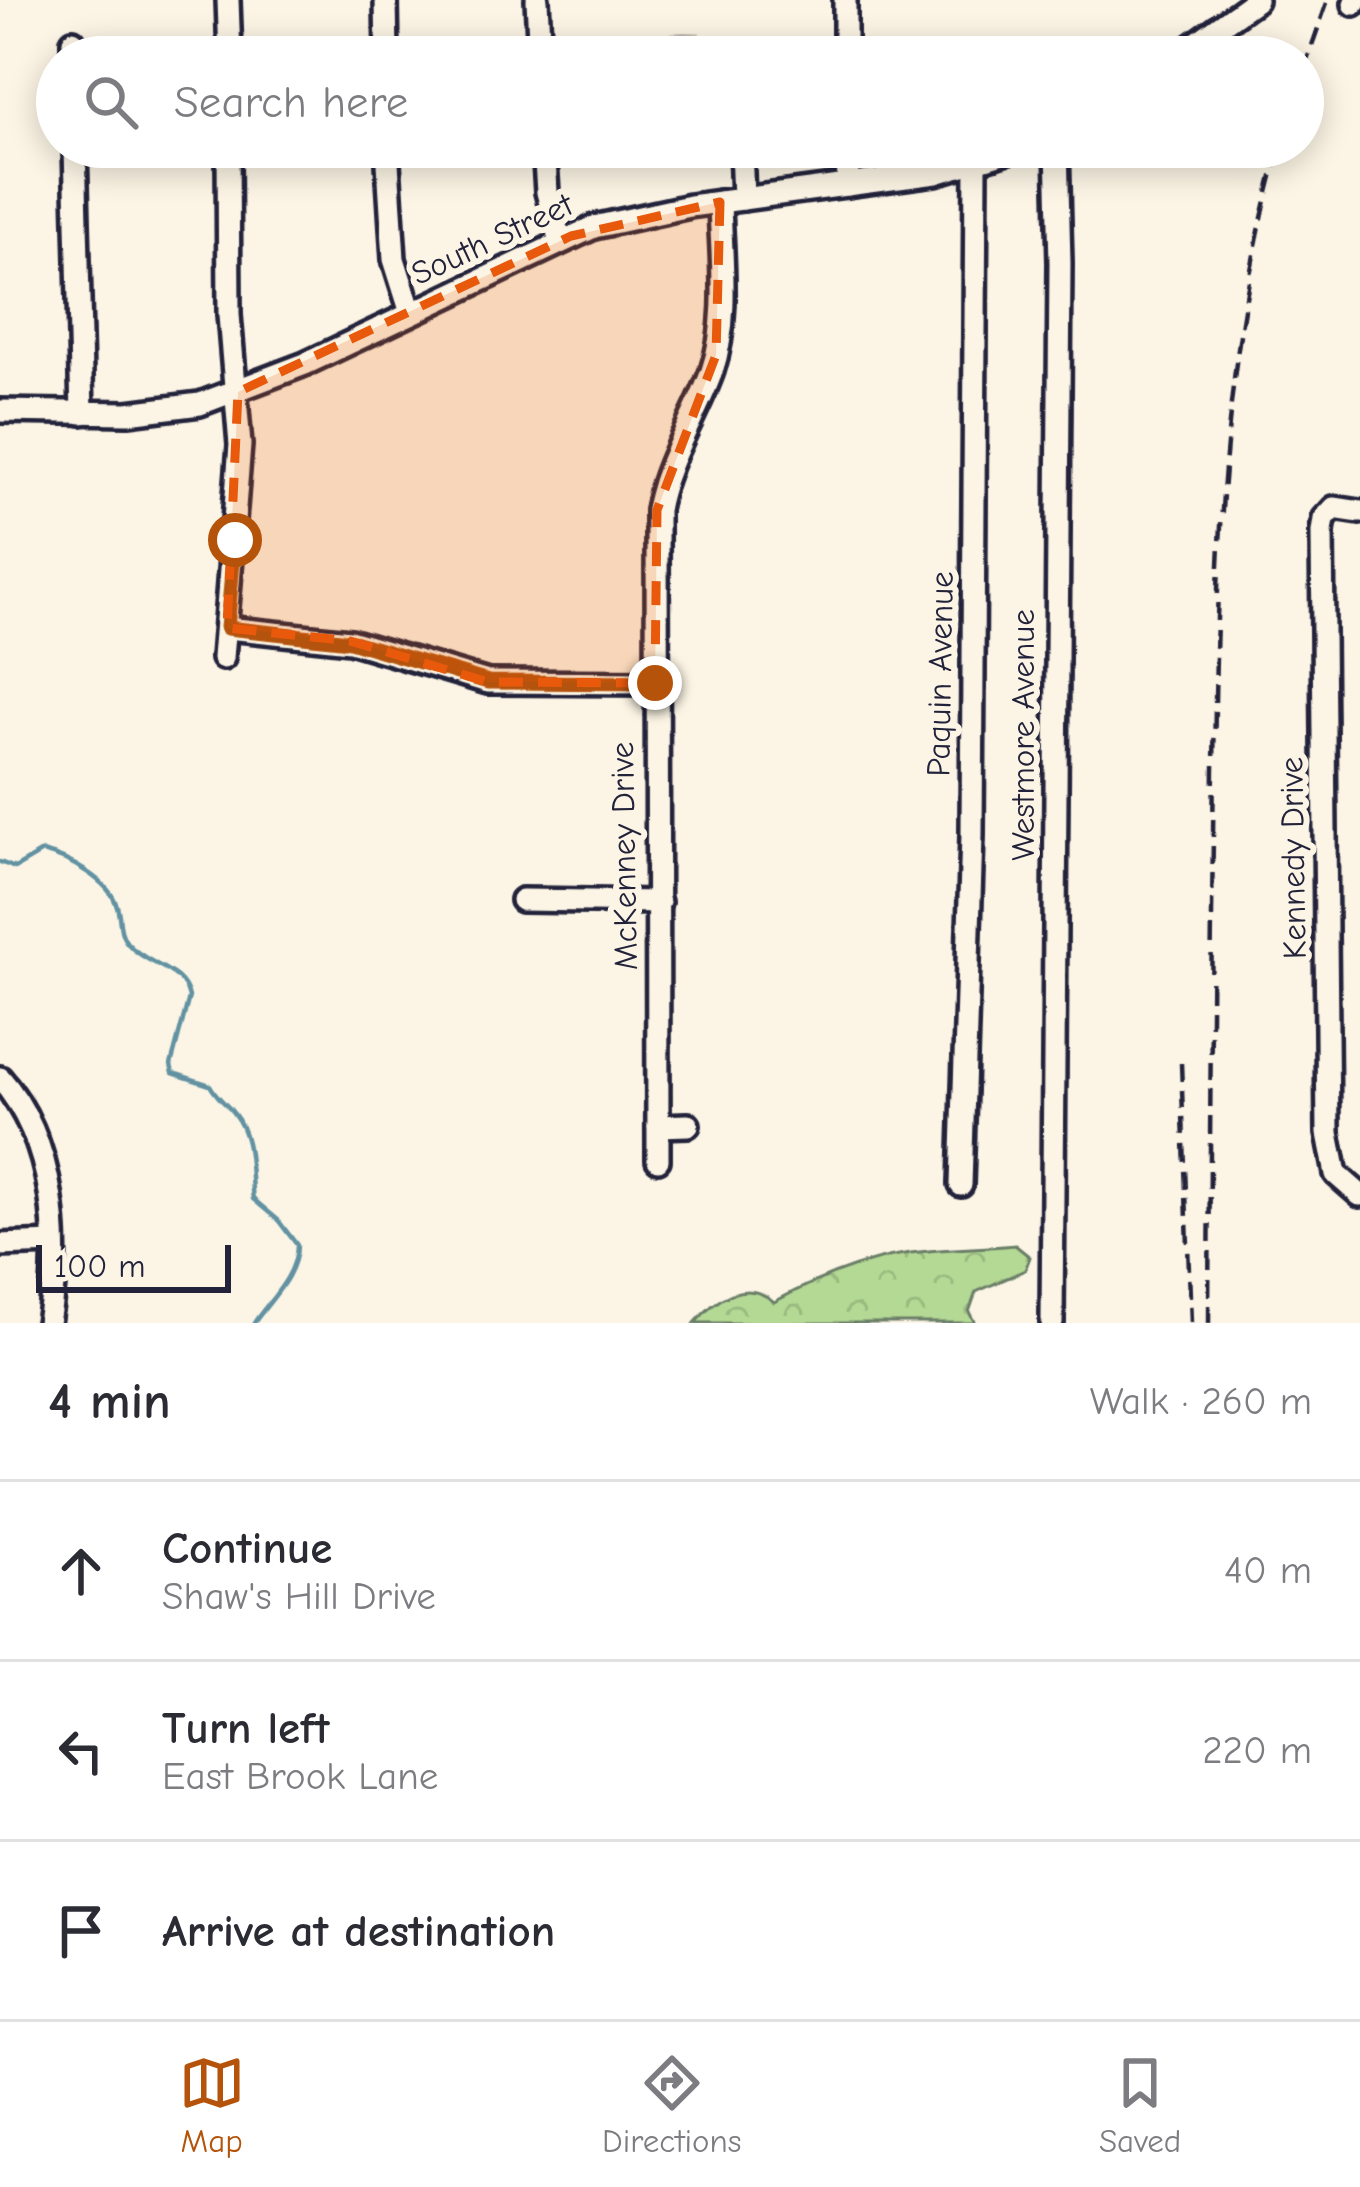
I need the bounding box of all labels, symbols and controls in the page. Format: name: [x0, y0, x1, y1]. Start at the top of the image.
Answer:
search box: [36, 36, 1324, 168]
icon: search: [78, 69, 144, 135]
text: Search here: [174, 76, 408, 128]
street label: South Street: [405, 184, 580, 293]
route start: [208, 513, 262, 567]
street label: Paquin Avenue: [919, 571, 961, 777]
street label: Westmore Avenue: [1004, 609, 1042, 861]
route end: [628, 656, 682, 710]
street label: McKenney Drive: [603, 741, 645, 971]
street label: Kennedy Drive: [1272, 757, 1314, 959]
scale bar: [36, 1239, 231, 1292]
text: 100 m: [54, 1247, 146, 1285]
text: 4 min: [48, 1372, 171, 1431]
text: Walk · 260 m: [1090, 1379, 1312, 1424]
text: Continue: [162, 1522, 332, 1574]
icon: ahead: [48, 1538, 114, 1604]
text: 40 m: [1224, 1548, 1312, 1593]
text: Shaw's Hill Drive: [162, 1574, 436, 1619]
text: Turn left: [162, 1702, 329, 1754]
icon: left: [48, 1718, 114, 1784]
text: 220 m: [1202, 1728, 1312, 1773]
text: East Brook Lane: [162, 1754, 438, 1799]
icon: arrive: [48, 1898, 114, 1964]
text: Arrive at destination: [162, 1905, 555, 1957]
tab: Map: [179, 2050, 245, 2160]
tab: Directions: [602, 2050, 742, 2160]
tab: Saved: [1099, 2050, 1181, 2160]

